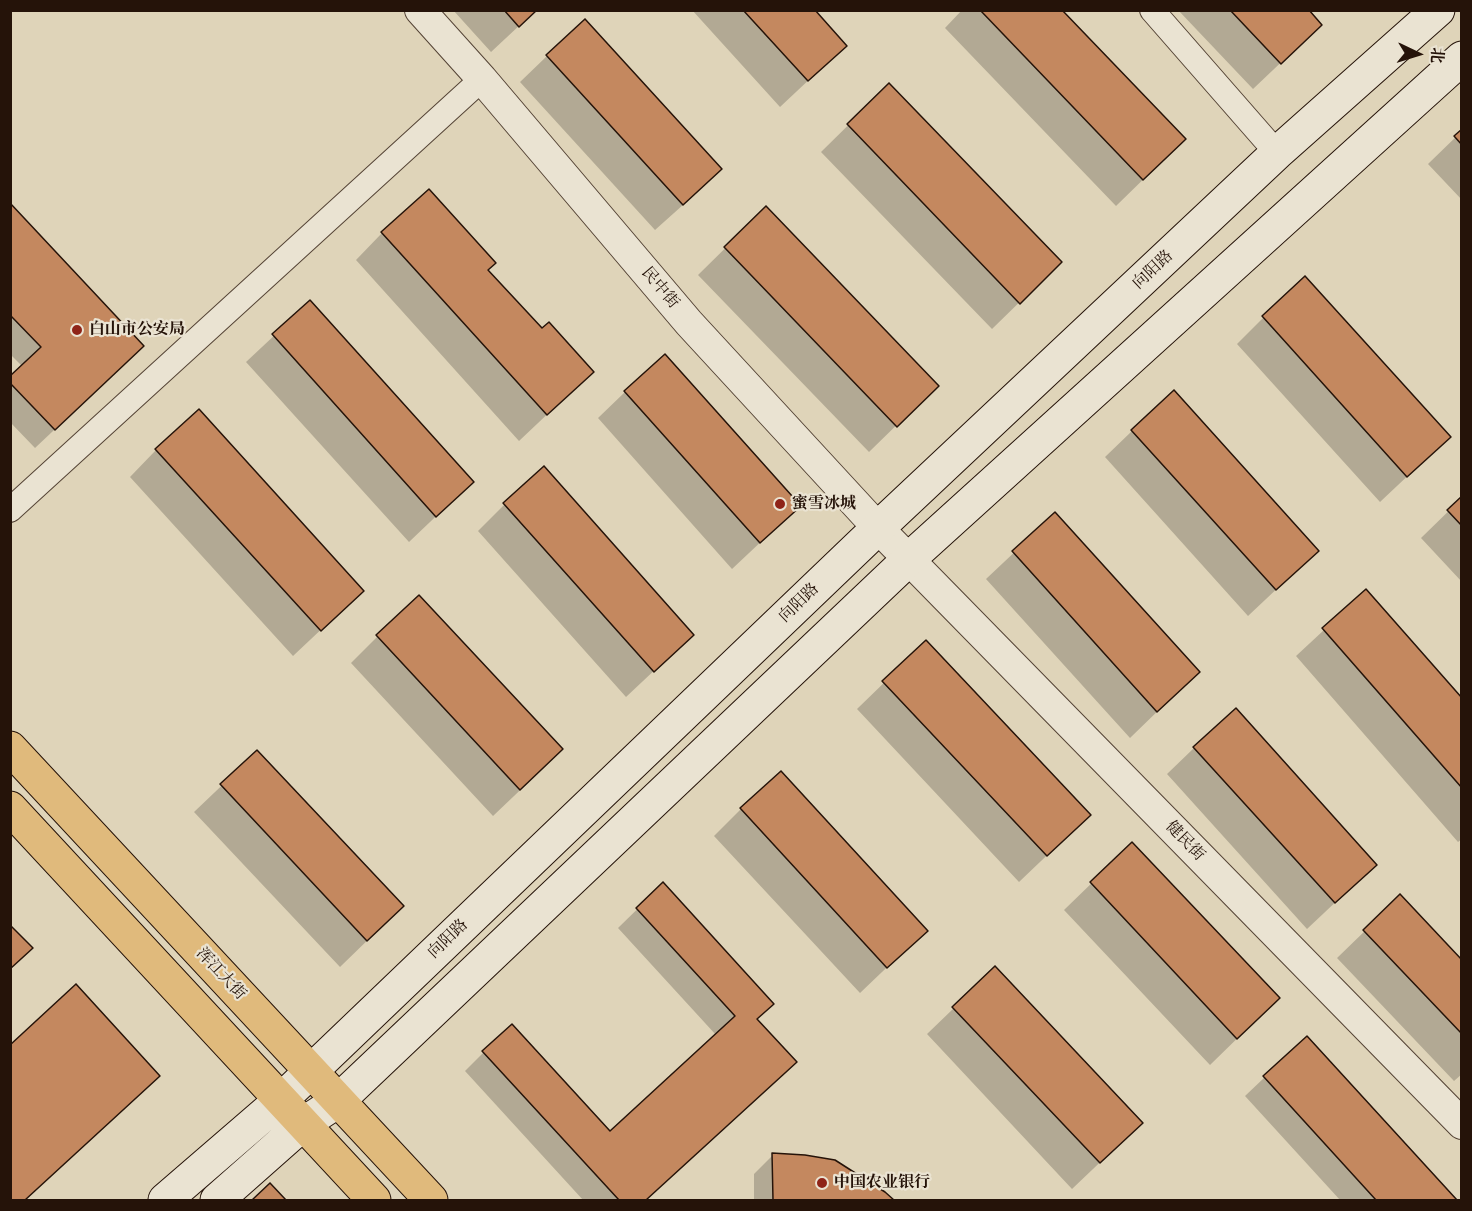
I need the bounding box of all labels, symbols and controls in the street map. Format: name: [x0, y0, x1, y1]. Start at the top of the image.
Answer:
north arrow: [1388, 24, 1448, 84]
text: 北: [1427, 47, 1444, 64]
street label: 向阳路: [1129, 247, 1177, 293]
street label: 民中街: [637, 263, 683, 313]
place label: 白山市公安局: [89, 320, 185, 340]
marker: 白山市公安局: [70, 323, 84, 337]
place label: 蜜雪冰城: [792, 494, 856, 514]
marker: 蜜雪冰城: [773, 497, 787, 511]
street label: 向阳路: [775, 579, 823, 627]
street label: 健民街: [1161, 817, 1209, 865]
street label: 向阳路: [424, 915, 472, 963]
street label: 浑江大街: [192, 944, 250, 1004]
place label: 中国农业银行: [834, 1173, 930, 1193]
marker: 中国农业银行: [815, 1176, 829, 1190]

